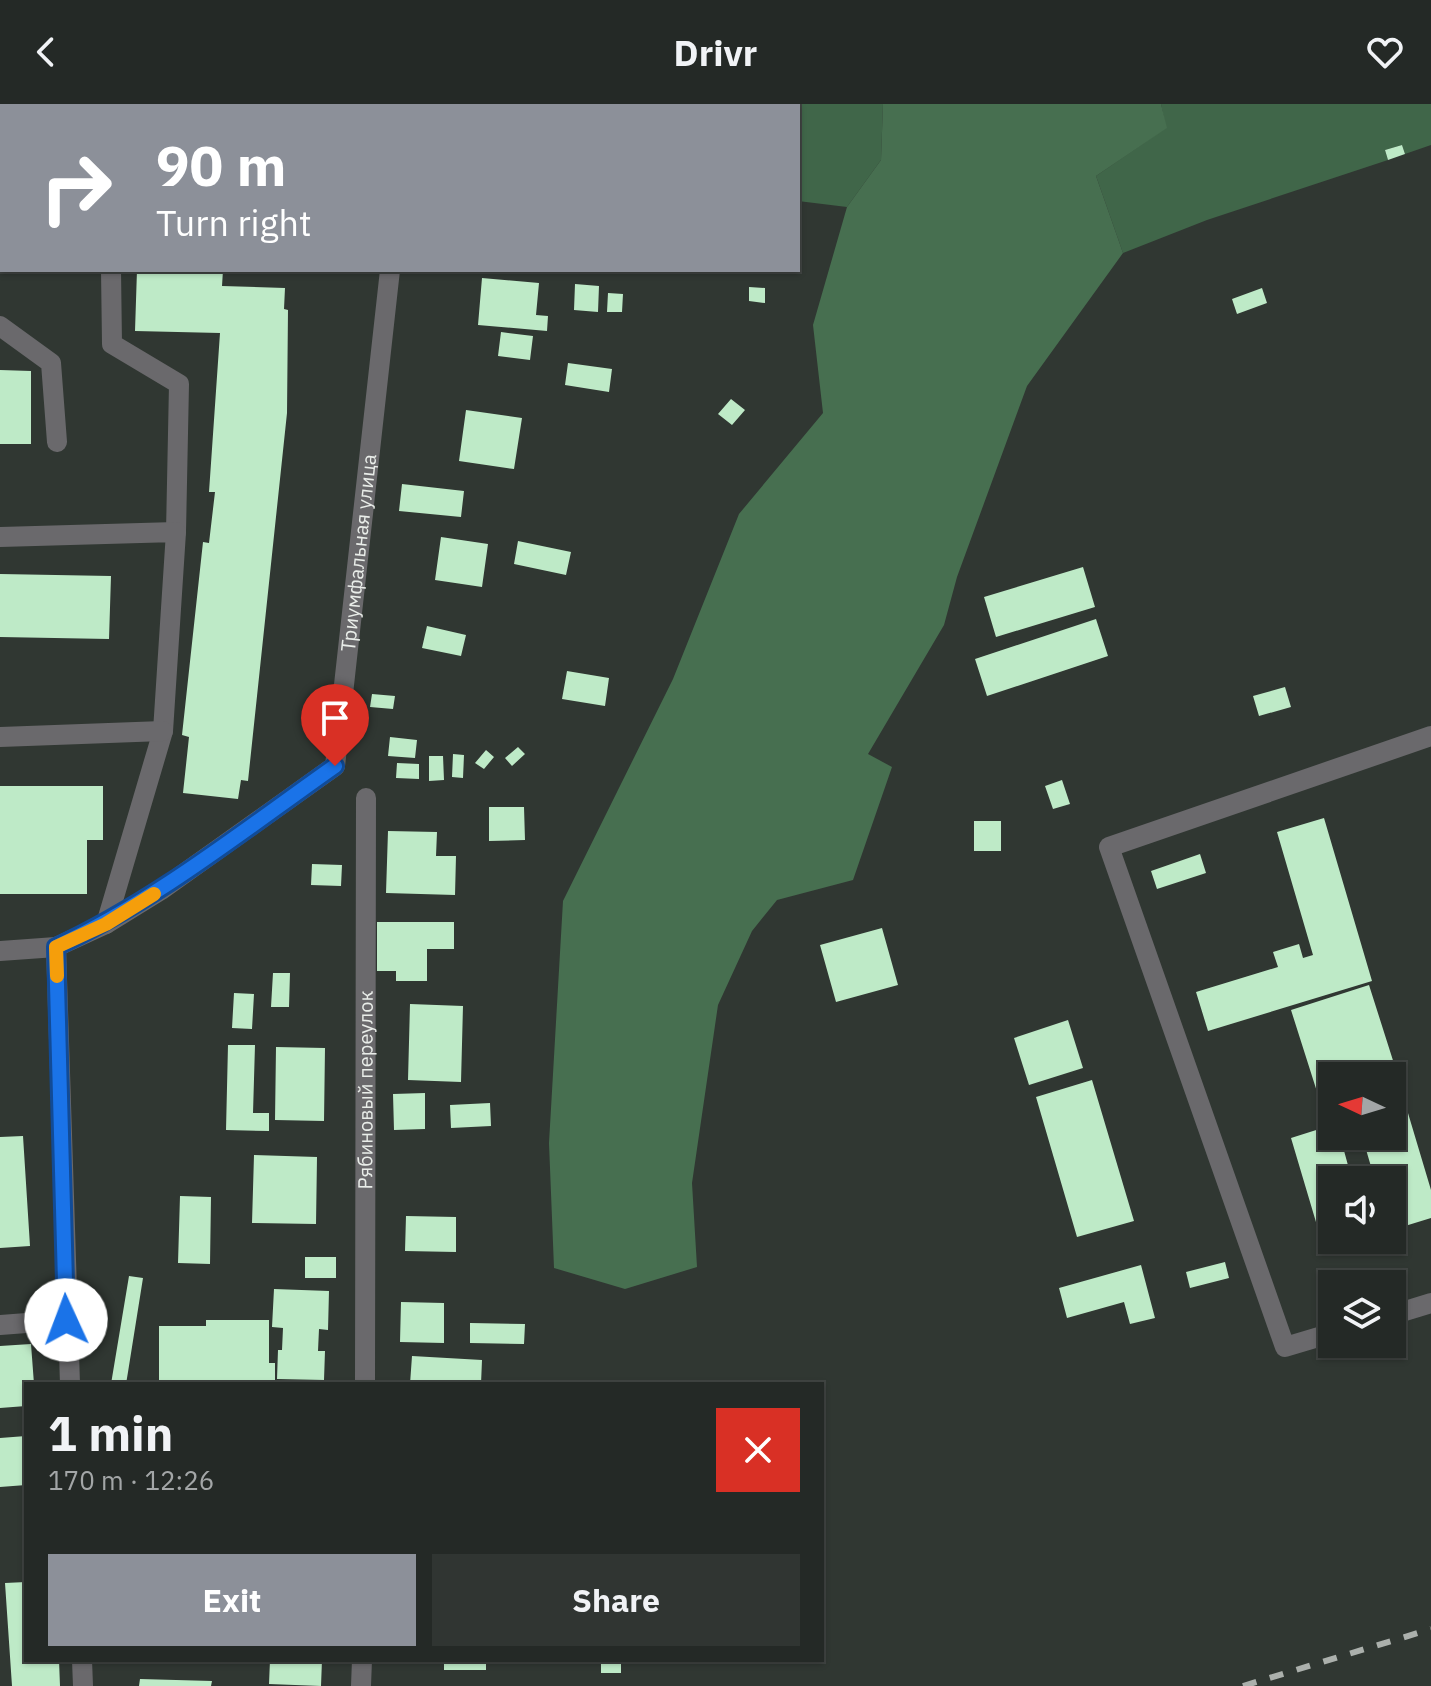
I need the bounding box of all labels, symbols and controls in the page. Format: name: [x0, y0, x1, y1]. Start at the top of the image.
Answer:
text: Drivr: [674, 29, 757, 76]
icon: back: [24, 30, 68, 74]
icon: heart: [1363, 30, 1407, 74]
text: 90 m: [156, 129, 286, 201]
icon: right: [24, 136, 128, 240]
text: Turn right: [156, 199, 312, 246]
street label: Триумфальная улица: [334, 452, 383, 653]
pin: [301, 684, 369, 766]
icon: arrive: [313, 696, 357, 740]
street label: Рябиновый переулок: [351, 990, 379, 1190]
north arrow: [1318, 1062, 1406, 1150]
map controls: [1318, 1062, 1406, 1358]
button: sound: [1318, 1166, 1406, 1254]
button: layers: [1318, 1270, 1406, 1358]
position arrow: [24, 1278, 108, 1362]
text: 1 min: [48, 1402, 173, 1464]
button: close: [716, 1408, 800, 1492]
text: 170 m · 12:26: [48, 1463, 214, 1497]
button: Exit: [48, 1554, 416, 1646]
button: Share: [432, 1554, 800, 1646]

